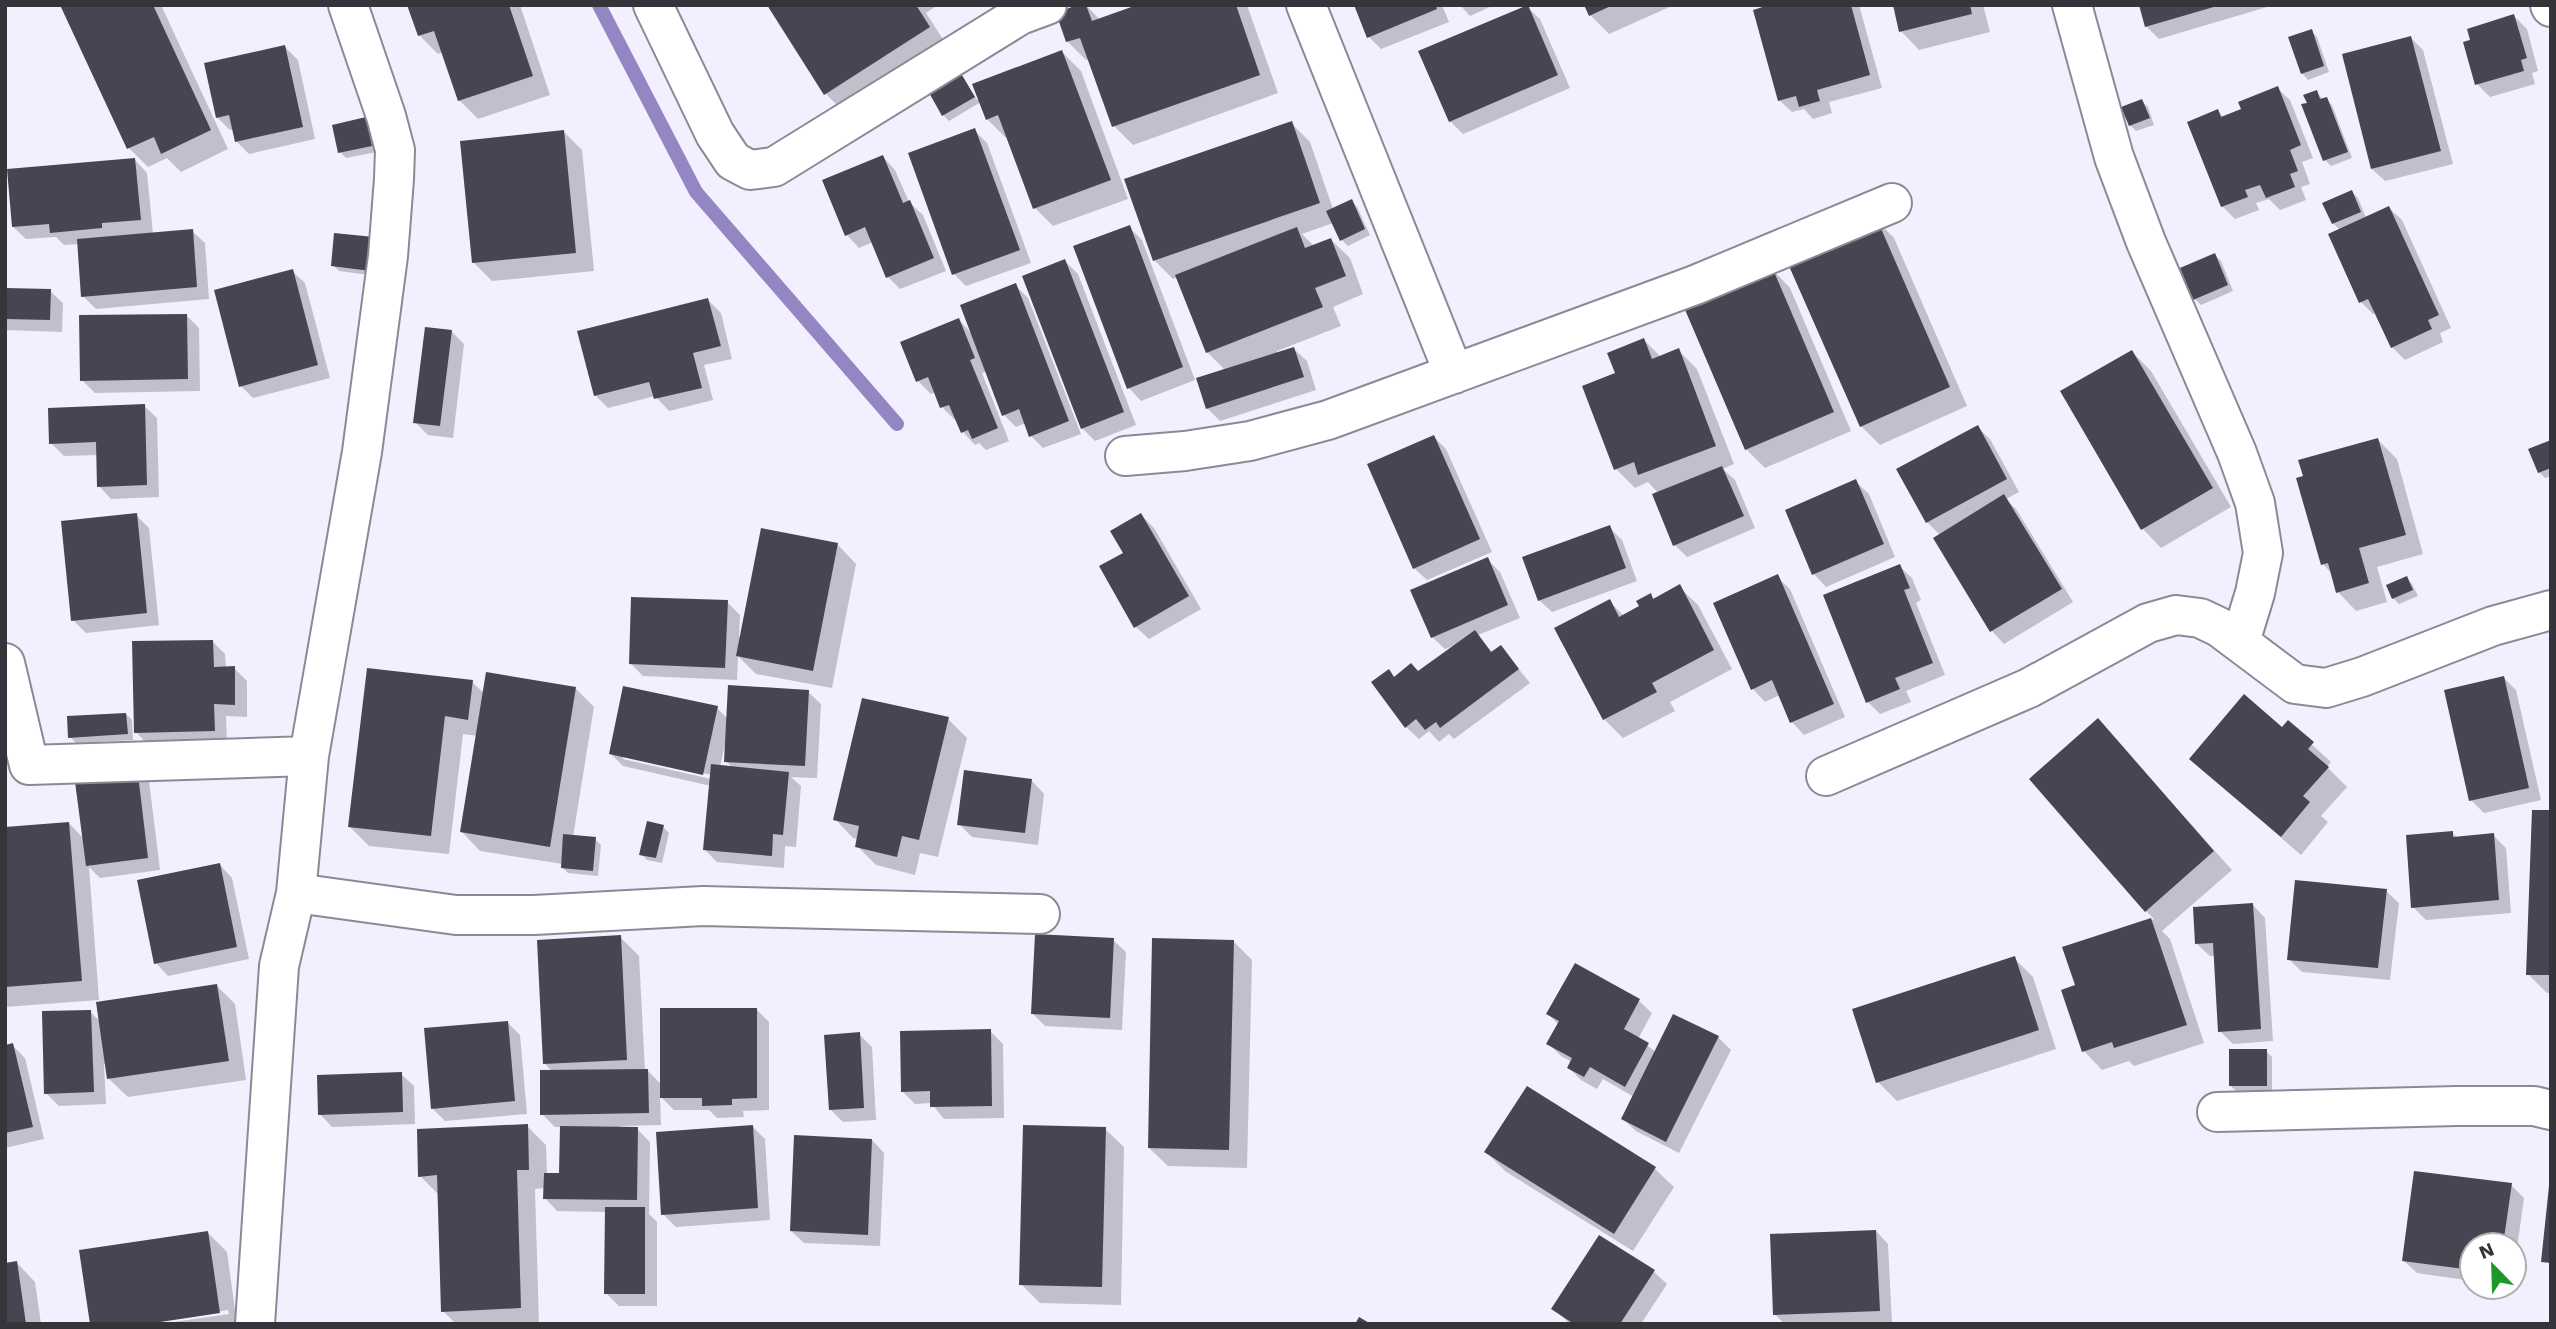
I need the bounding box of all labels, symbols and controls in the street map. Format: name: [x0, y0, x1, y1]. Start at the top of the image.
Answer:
north arrow: [2458, 1231, 2528, 1301]
text: N: [2476, 1237, 2498, 1264]

